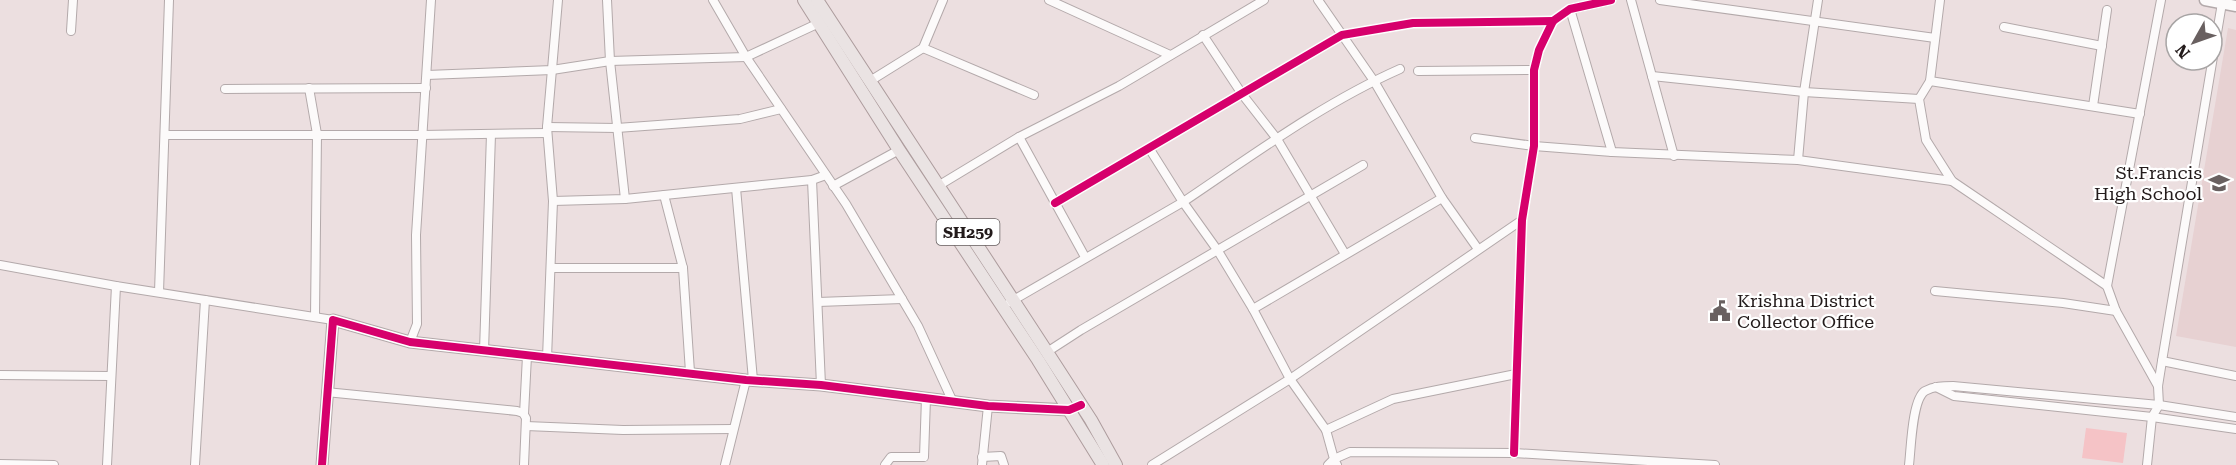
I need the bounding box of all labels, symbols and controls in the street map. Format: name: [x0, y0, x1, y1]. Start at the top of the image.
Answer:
north arrow: [2164, 12, 2224, 72]
text: N: [2172, 40, 2194, 62]
place label: St.Francis High School: [2094, 162, 2202, 204]
school or university icon: St.Francis High School: [2207, 171, 2231, 195]
road number: SH259: [936, 219, 1000, 245]
place label: Krishna District Collector Office: [1737, 290, 1875, 332]
public building icon: Krishna District Collector Office: [1708, 299, 1732, 323]

